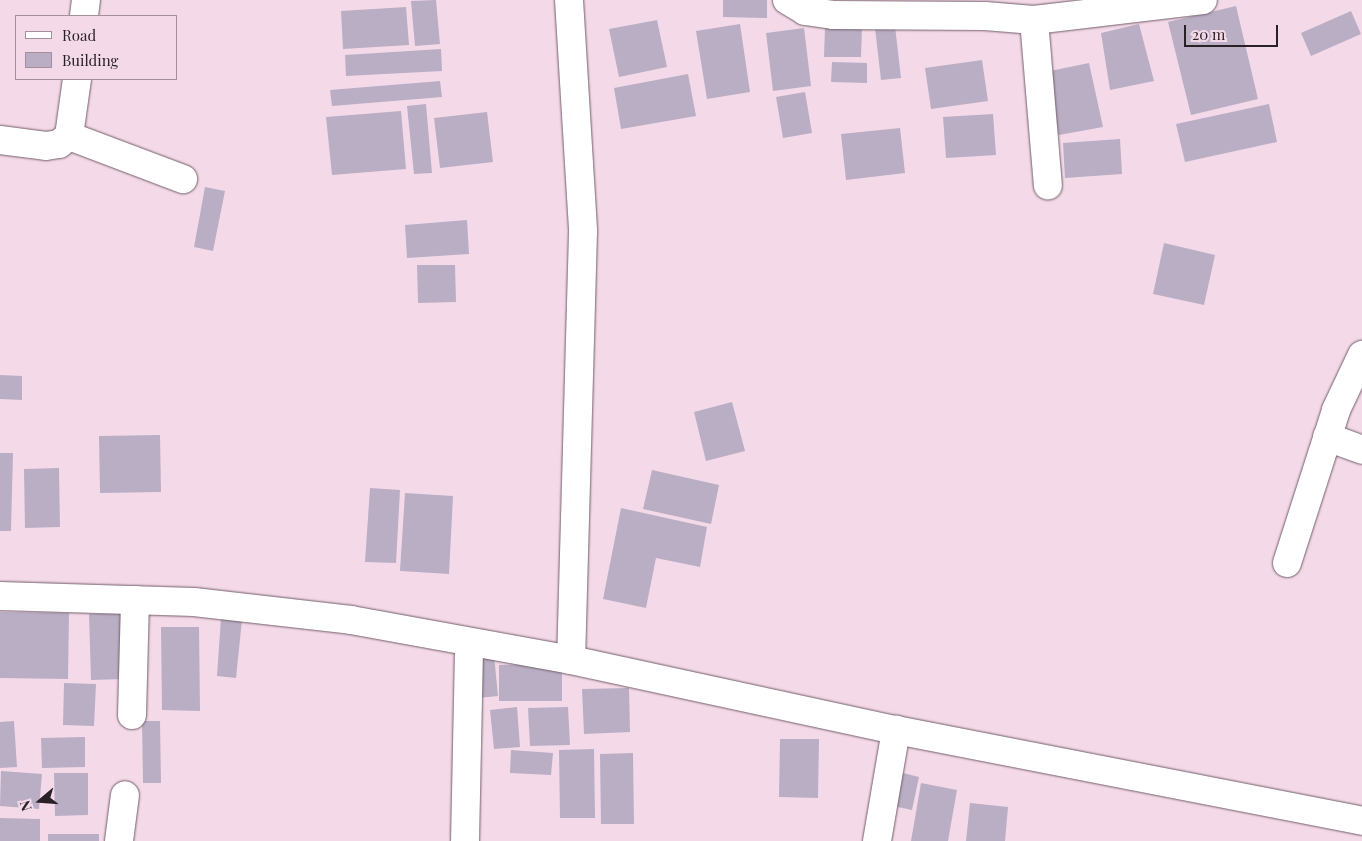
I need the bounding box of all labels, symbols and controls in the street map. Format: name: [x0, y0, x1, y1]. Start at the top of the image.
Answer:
legend: [15, 15, 178, 80]
scale bar: [1187, 15, 1281, 47]
text: 20 m: [1192, 24, 1225, 44]
text: Road: [62, 25, 96, 45]
text: Building: [62, 50, 118, 70]
north arrow: [15, 776, 65, 826]
text: N: [15, 798, 36, 814]

